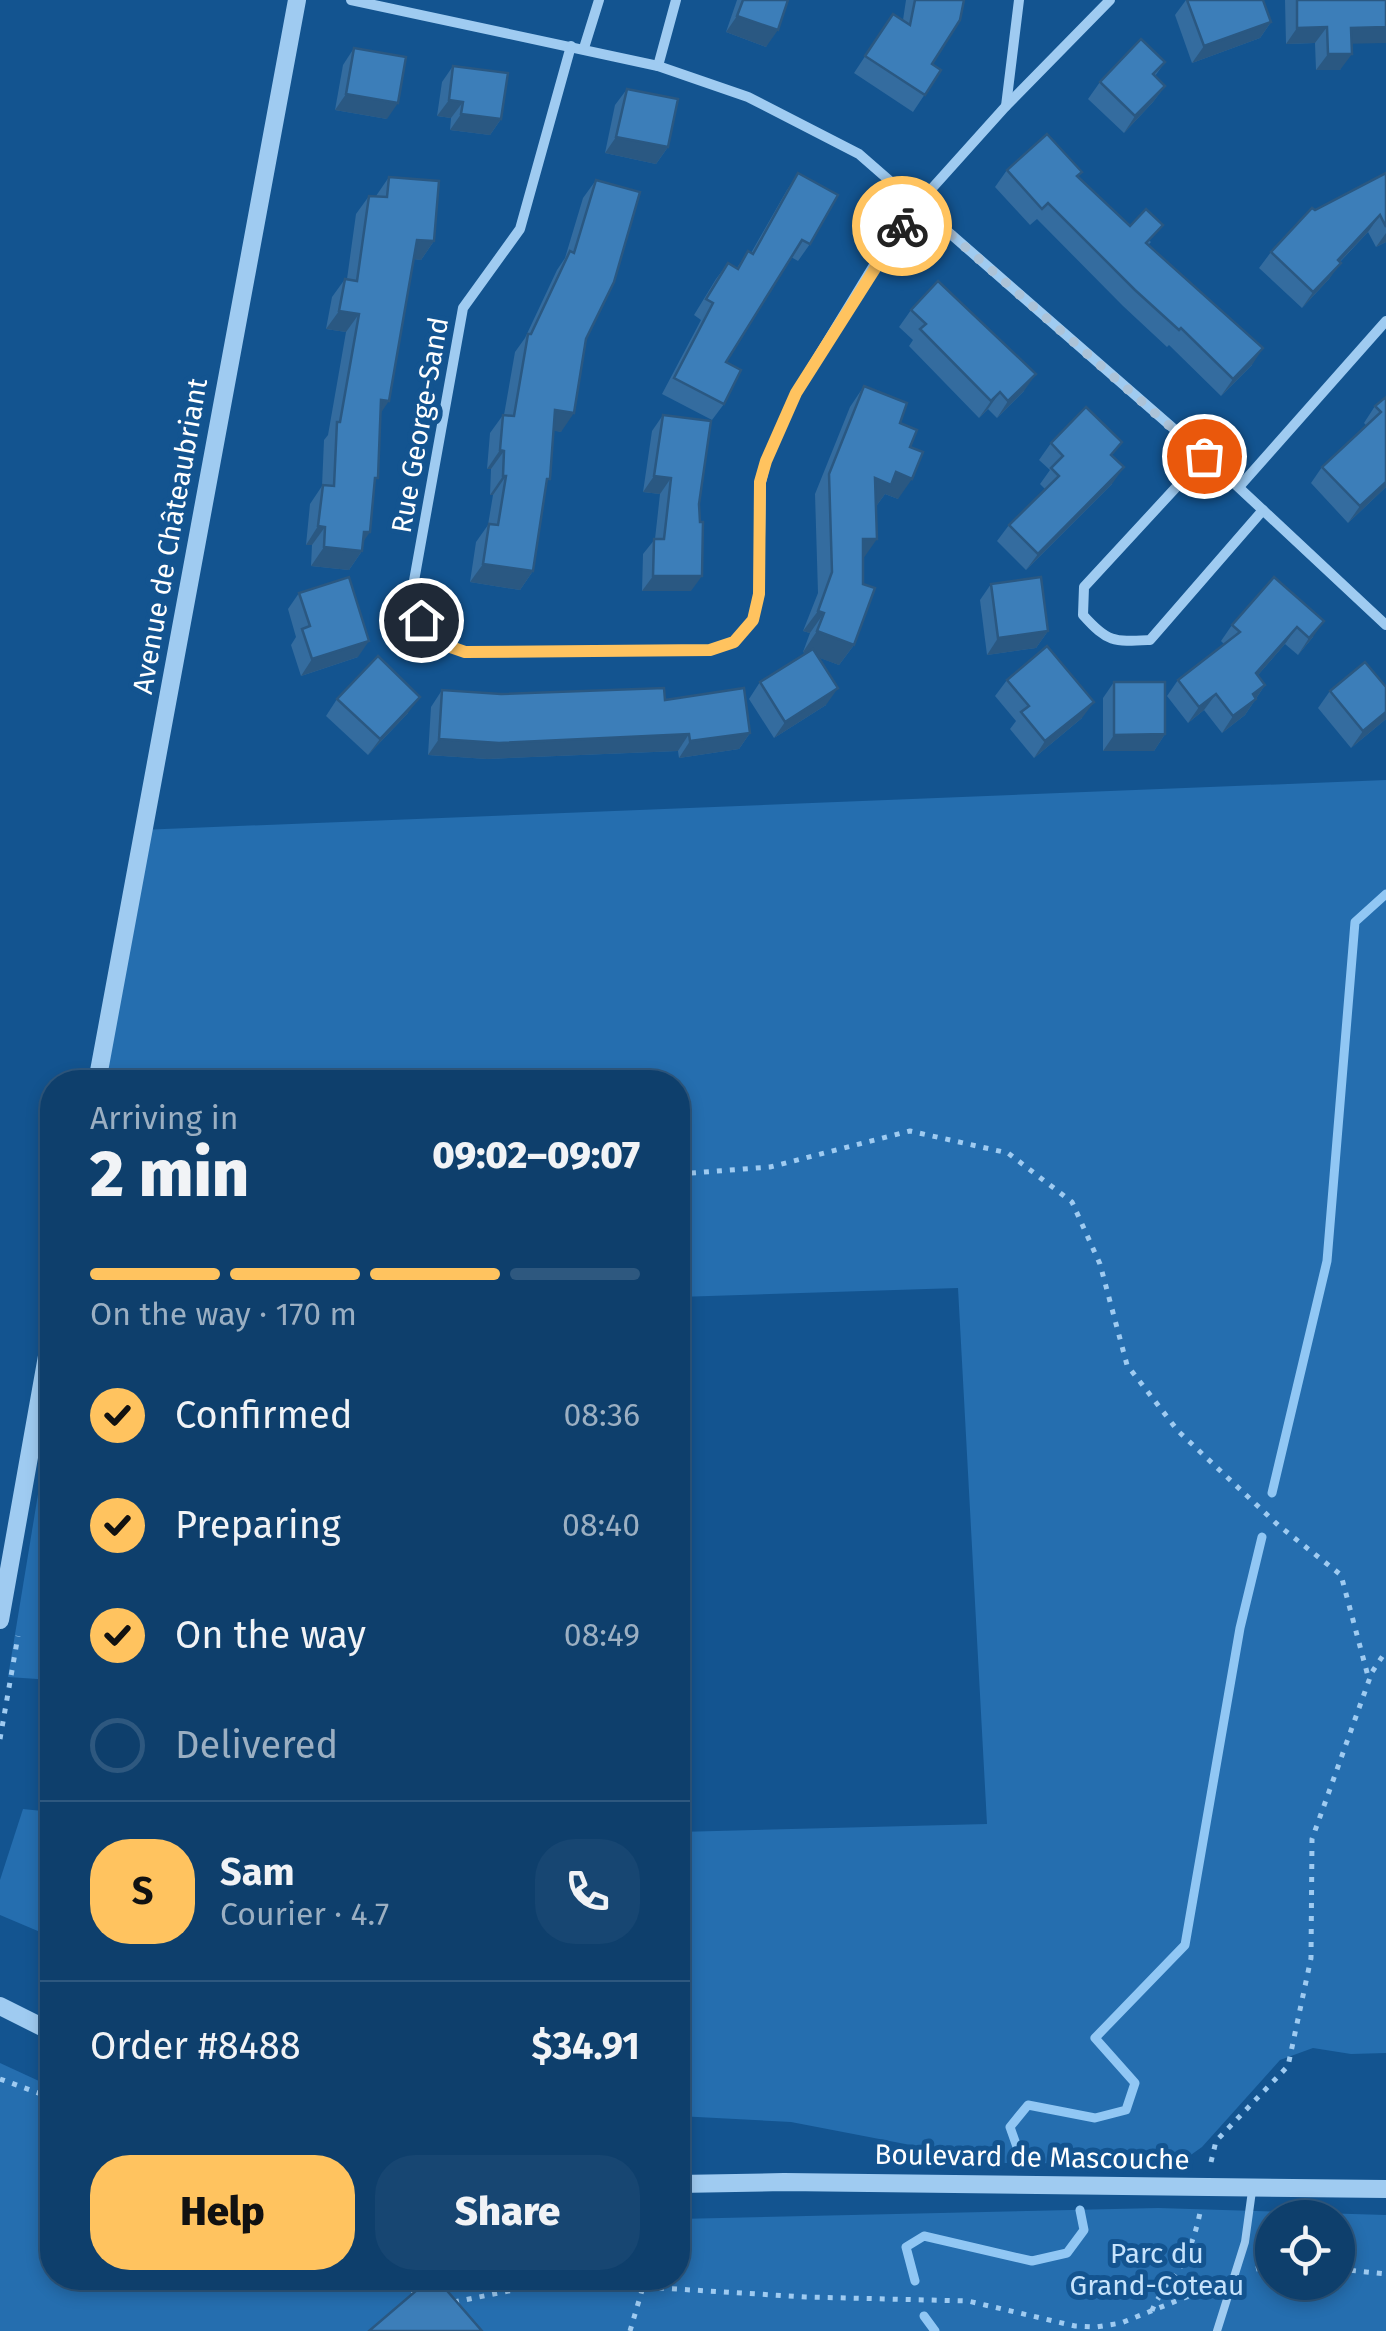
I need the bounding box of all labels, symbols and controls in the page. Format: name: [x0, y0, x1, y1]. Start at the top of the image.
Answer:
courier: [852, 176, 952, 276]
icon: bike: [875, 199, 930, 254]
street label: Rue George-Sand: [385, 314, 455, 536]
street label: Avenue de Châteaubriant: [126, 375, 214, 696]
pin: [1162, 414, 1247, 499]
icon: bag: [1177, 429, 1232, 484]
pin: [379, 578, 464, 663]
icon: home: [394, 593, 449, 648]
text: Arriving in: [90, 1099, 238, 1137]
text: 09:02–09:07: [432, 1132, 640, 1178]
text: 2 min: [90, 1135, 249, 1213]
text: On the way · 170 m: [90, 1295, 357, 1333]
icon: check: [90, 1388, 145, 1443]
text: Confirmed: [175, 1392, 353, 1438]
text: 08:36: [564, 1396, 640, 1434]
icon: check: [90, 1498, 145, 1553]
text: Preparing: [175, 1502, 341, 1548]
text: 08:40: [562, 1506, 640, 1544]
icon: check: [90, 1608, 145, 1663]
text: On the way: [175, 1612, 366, 1658]
text: 08:49: [564, 1616, 640, 1654]
text: Delivered: [175, 1722, 338, 1768]
button: phone: [535, 1839, 640, 1944]
text: Sam: [220, 1849, 295, 1895]
text: S: [132, 1868, 153, 1914]
text: Courier · 4.7: [220, 1895, 389, 1933]
text: Order #8488: [90, 2023, 301, 2069]
text: $34.91: [532, 2023, 640, 2069]
street label: Boulevard de Mascouche: [874, 2138, 1190, 2176]
button: Help: [90, 2155, 355, 2270]
button: Share: [375, 2155, 640, 2270]
map controls: [1255, 2200, 1355, 2300]
button: locate: [1255, 2200, 1355, 2300]
park label: Parc du Grand-Coteau: [1070, 2237, 1244, 2302]

